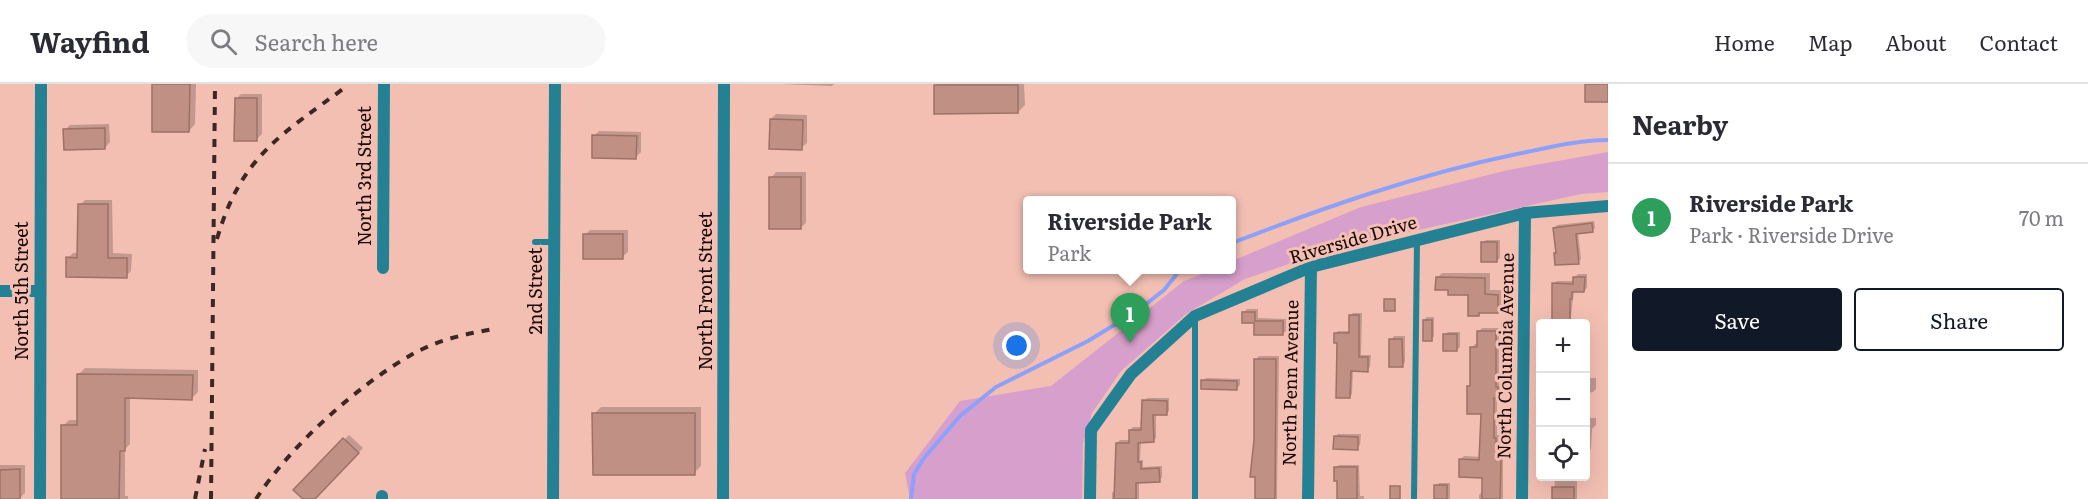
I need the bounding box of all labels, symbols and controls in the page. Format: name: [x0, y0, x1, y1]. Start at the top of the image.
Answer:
search box: [186, 14, 606, 68]
text: Wayfind: [30, 20, 150, 62]
icon: search: [207, 25, 240, 58]
text: Search here: [255, 25, 378, 58]
text: Home: [1714, 26, 1775, 57]
text: Map: [1808, 26, 1852, 57]
text: About: [1885, 26, 1947, 57]
text: Contact: [1980, 26, 2058, 57]
text: Nearby: [1632, 104, 1728, 143]
street label: North 3rd Street: [350, 105, 377, 246]
text: Riverside Park: [1689, 186, 1853, 219]
popup: [1023, 196, 1236, 274]
text: 1: [1647, 202, 1656, 232]
text: 70 m: [2019, 202, 2064, 232]
text: Riverside Park: [1047, 204, 1212, 237]
street label: Riverside Drive: [1286, 207, 1420, 270]
street label: North Front Street: [691, 211, 718, 370]
text: Park · Riverside Drive: [1689, 219, 1894, 249]
street label: North 5th Street: [7, 221, 34, 361]
text: Park: [1047, 237, 1091, 267]
street label: 2nd Street: [521, 247, 548, 335]
street label: North Columbia Avenue: [1489, 253, 1520, 459]
button: Save: [1632, 288, 1842, 351]
button: Share: [1854, 288, 2064, 351]
pin: 1: [1110, 294, 1150, 343]
street label: North Penn Avenue: [1275, 300, 1304, 466]
map controls: [1536, 319, 1590, 481]
button: +: [1536, 319, 1590, 373]
your location: [1002, 331, 1031, 360]
button: −: [1536, 373, 1590, 427]
button: locate: [1536, 427, 1590, 481]

